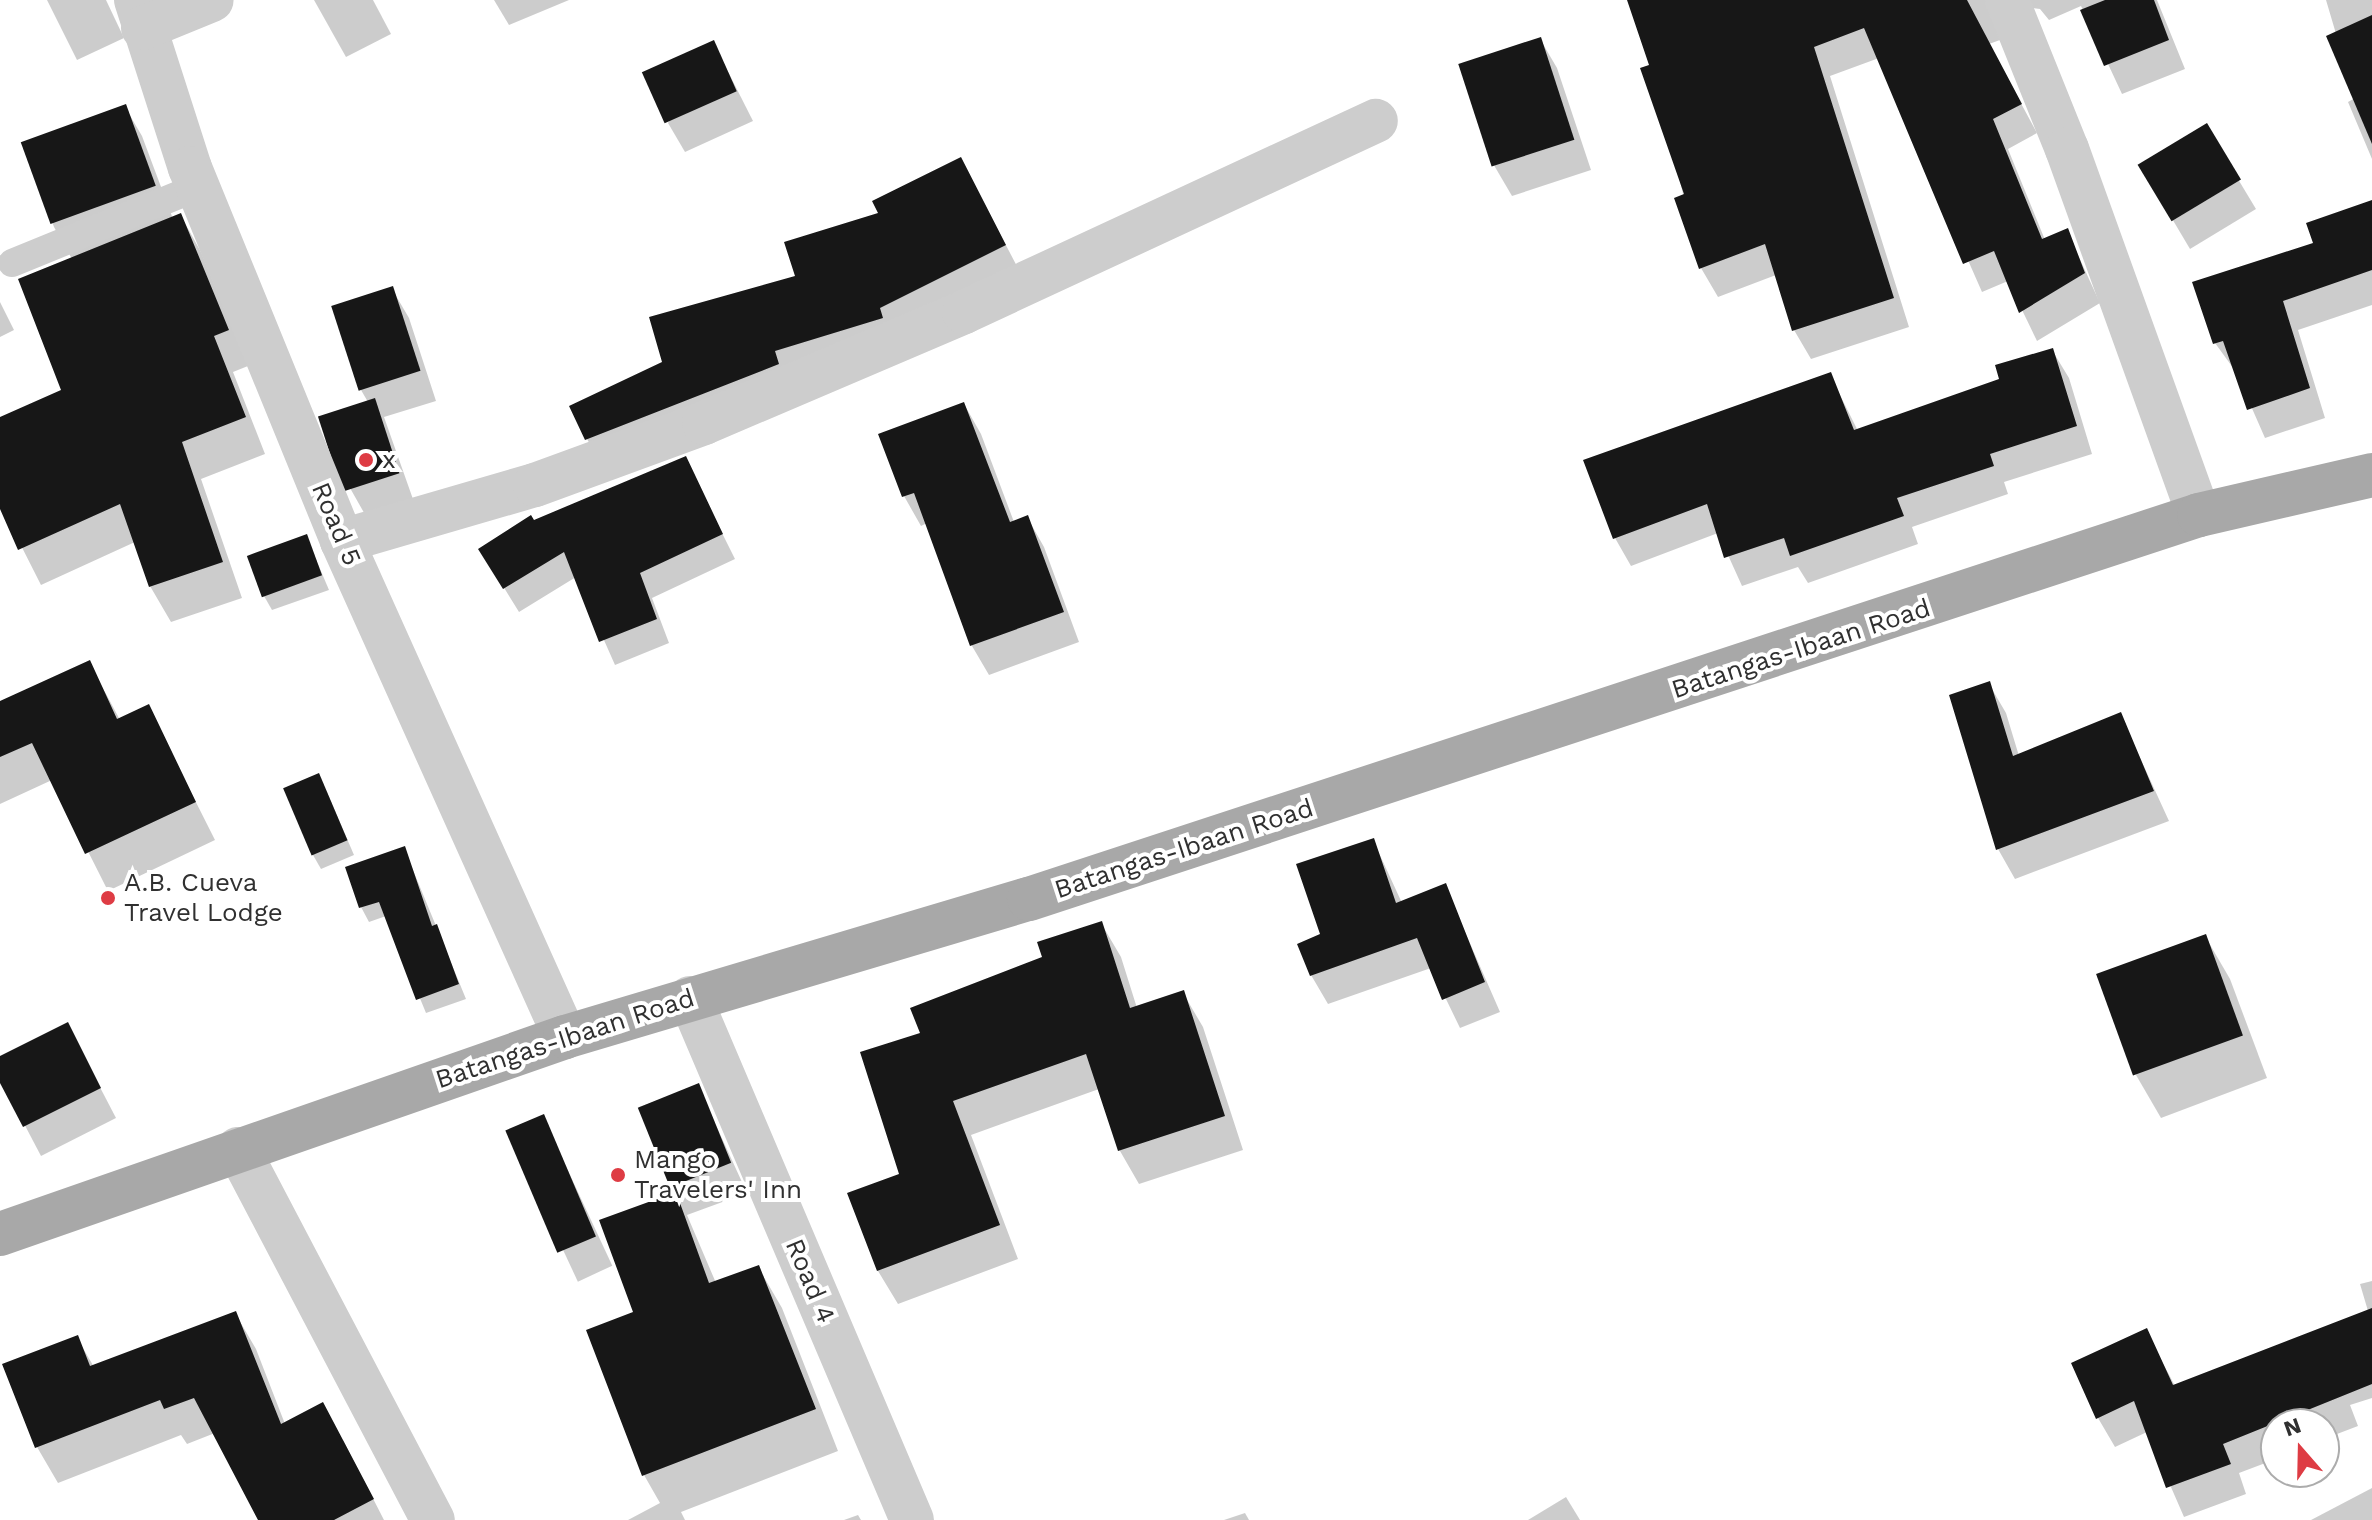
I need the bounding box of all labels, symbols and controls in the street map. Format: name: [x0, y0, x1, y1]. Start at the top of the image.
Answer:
place label: x: [382, 444, 396, 476]
marker: x: [357, 451, 375, 469]
street label: Road 5: [305, 478, 367, 570]
street label: Batangas-Ibaan Road: [1668, 592, 1934, 706]
street label: Batangas-Ibaan Road: [1051, 792, 1317, 906]
place label: A.B. Cueva Travel Lodge: [124, 867, 284, 928]
marker: A.B. Cueva Travel Lodge: [99, 889, 117, 907]
street label: Batangas-Ibaan Road: [432, 982, 698, 1096]
place label: Mango Travelers' Inn: [634, 1144, 802, 1206]
marker: Mango Travelers' Inn: [609, 1166, 627, 1184]
street label: Road 4: [778, 1234, 842, 1328]
north arrow: [2260, 1408, 2340, 1488]
text: N: [2280, 1412, 2304, 1441]

